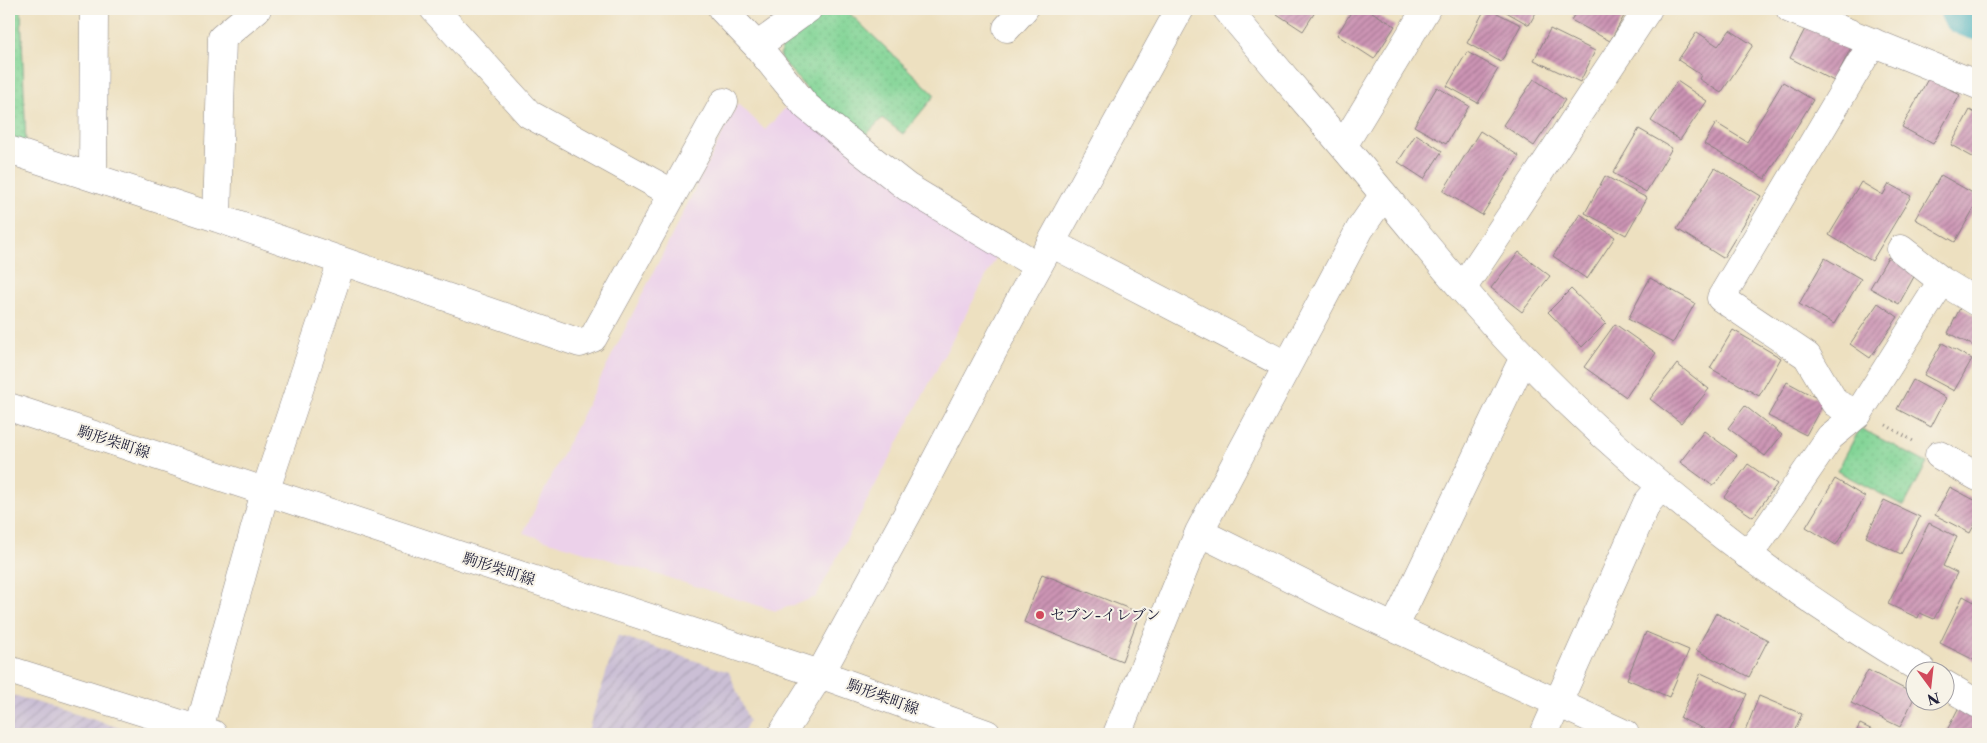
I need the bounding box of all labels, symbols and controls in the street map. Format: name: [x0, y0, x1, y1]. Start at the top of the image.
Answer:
street label: 駒形柴町線: [76, 421, 153, 462]
street label: 駒形柴町線: [461, 548, 538, 589]
place label: セブン-イレブン: [1050, 605, 1161, 624]
marker: セブン-イレブン: [1034, 609, 1046, 621]
north arrow: [1904, 660, 1954, 710]
street label: 駒形柴町線: [845, 675, 922, 718]
text: N: [1925, 688, 1942, 709]

